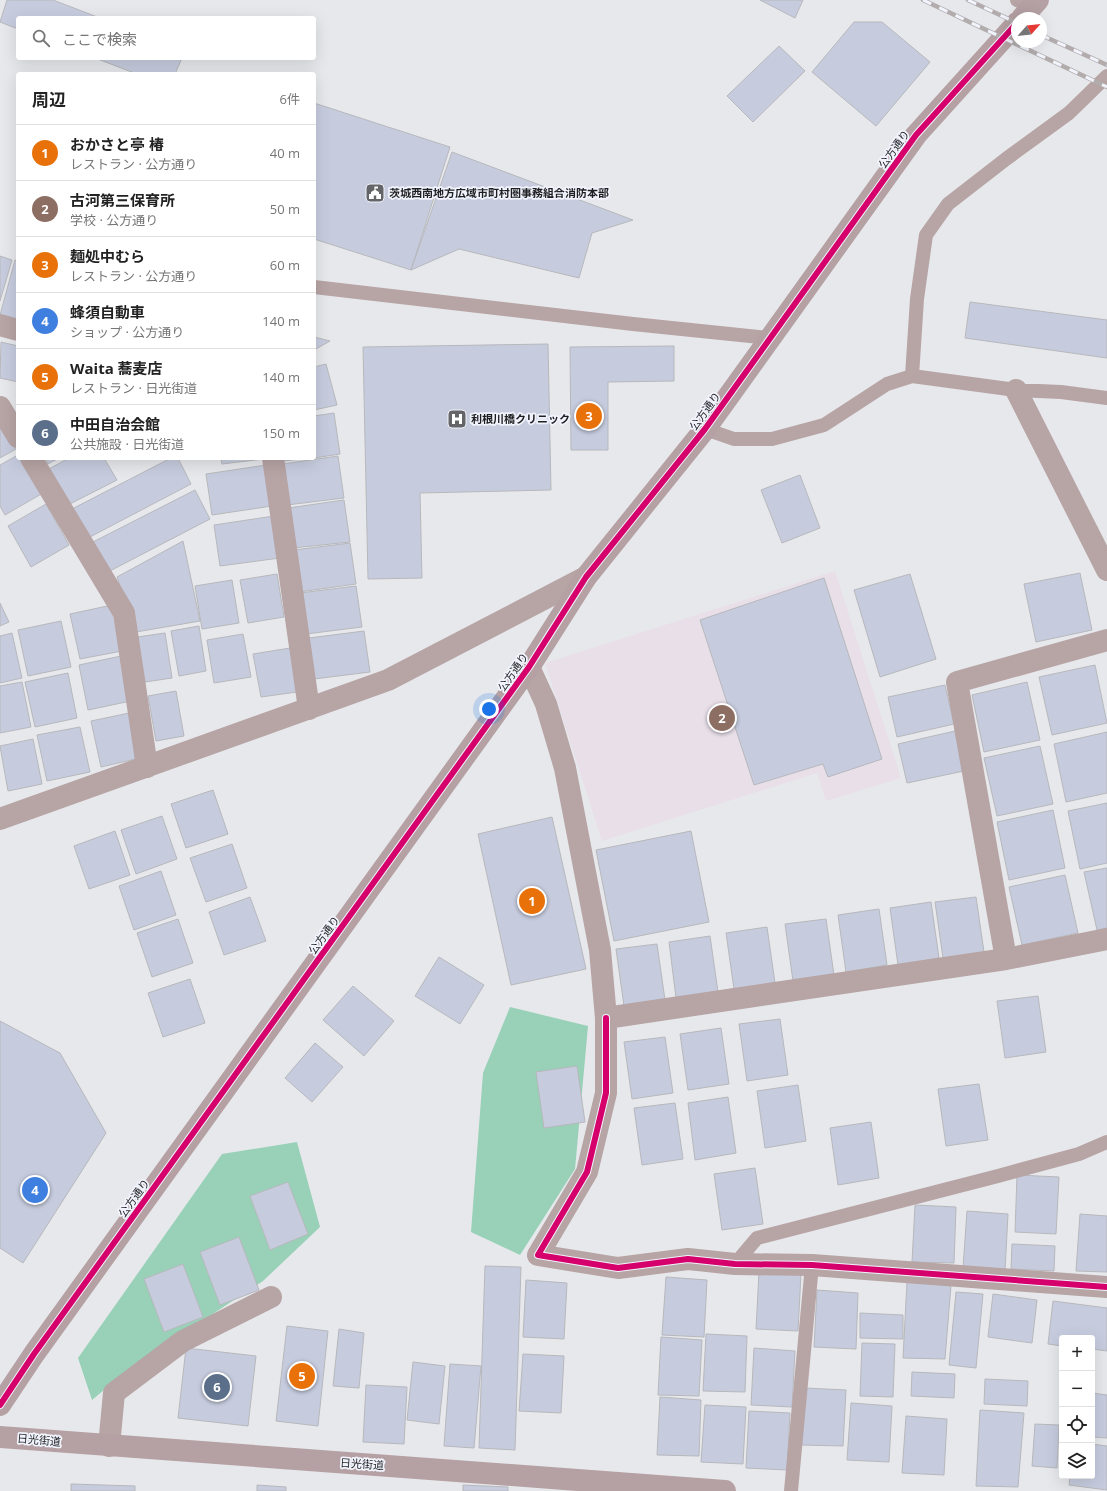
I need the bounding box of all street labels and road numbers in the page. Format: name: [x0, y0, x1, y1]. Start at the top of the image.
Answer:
street label: 公方通り: [875, 126, 913, 171]
street label: 公方通り: [686, 388, 724, 433]
street label: 公方通り: [494, 649, 531, 694]
street label: 公方通り: [305, 912, 343, 957]
street label: 公方通り: [115, 1175, 153, 1220]
street label: 日光街道: [16, 1430, 62, 1449]
street label: 日光街道: [340, 1454, 385, 1473]

